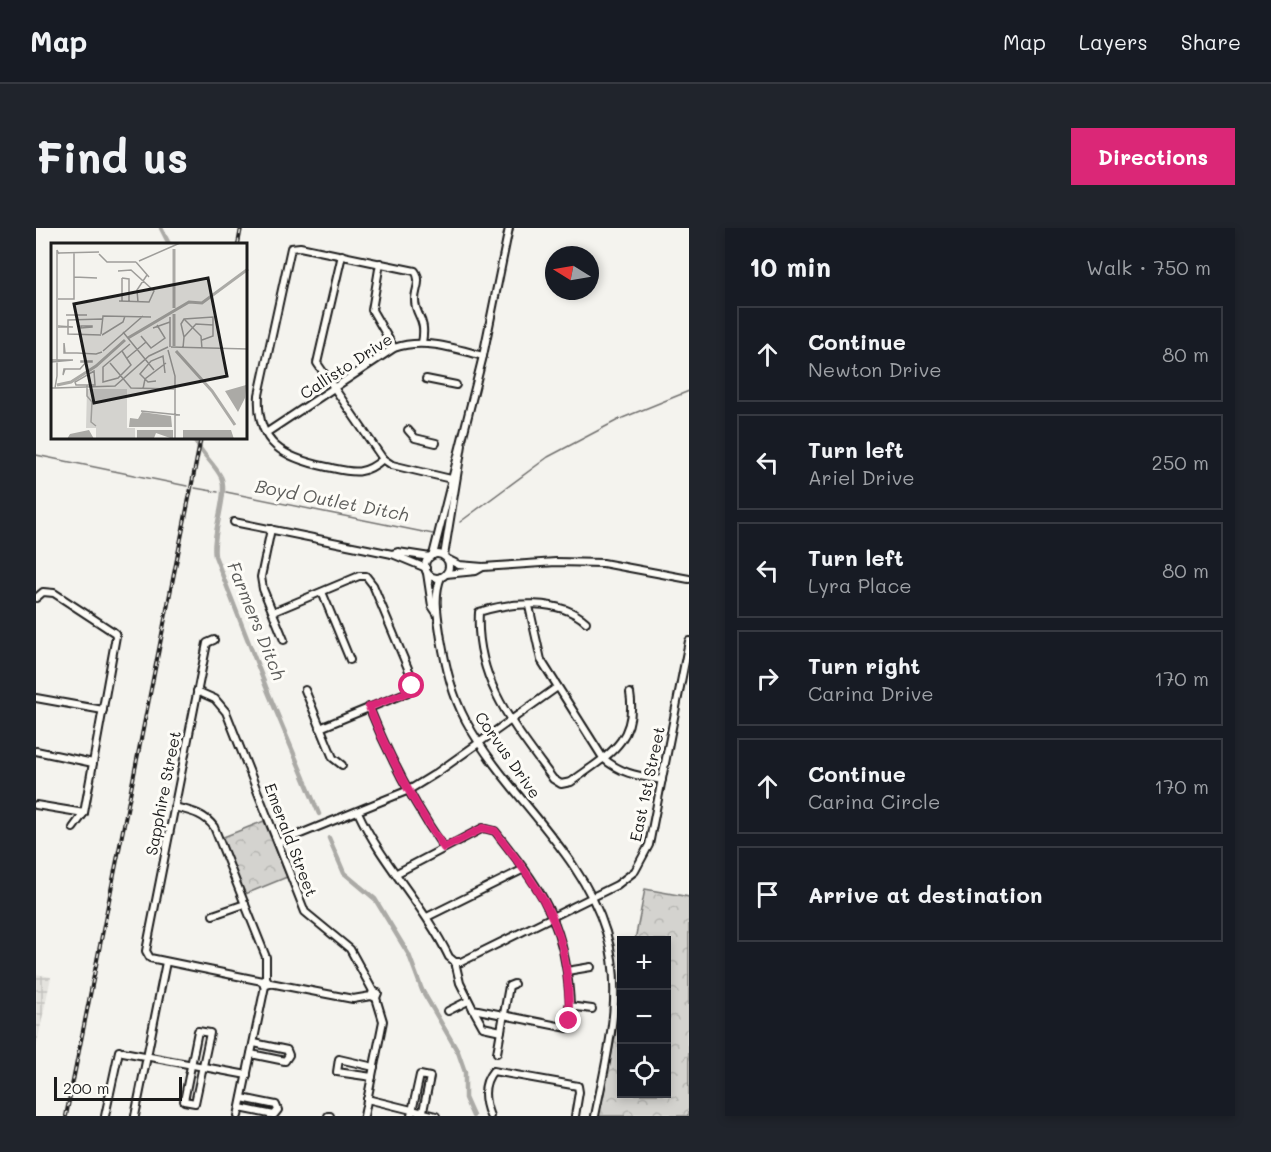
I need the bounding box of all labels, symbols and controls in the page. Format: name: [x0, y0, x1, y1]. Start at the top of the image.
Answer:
text: Map: [30, 23, 87, 59]
text: Map: [1003, 28, 1046, 55]
text: Layers: [1079, 28, 1148, 55]
text: Share: [1181, 28, 1241, 55]
button: Directions: [1071, 128, 1235, 185]
text: Find us: [36, 129, 188, 184]
inset map: [51, 243, 248, 440]
north arrow: [545, 246, 599, 300]
text: 10 min: [749, 250, 831, 284]
text: Walk · 750 m: [1086, 254, 1211, 280]
text: Continue: [808, 327, 906, 356]
street label: Callisto Drive: [296, 328, 396, 403]
icon: ahead: [751, 338, 784, 371]
text: 80 m: [1162, 341, 1209, 367]
text: Newton Drive: [808, 356, 942, 382]
text: Turn left: [808, 435, 904, 464]
icon: left: [751, 446, 784, 479]
text: 250 m: [1152, 449, 1209, 475]
text: Ariel Drive: [808, 464, 915, 490]
water label: Boyd Outlet Ditch: [253, 473, 411, 527]
text: Turn left: [808, 543, 904, 572]
icon: left: [751, 554, 784, 587]
text: 80 m: [1162, 557, 1209, 583]
water label: Farmers Ditch: [222, 558, 292, 683]
text: Lyra Place: [808, 572, 912, 598]
text: Turn right: [808, 651, 920, 680]
icon: right: [751, 662, 784, 695]
text: 170 m: [1154, 665, 1209, 691]
route start: [398, 672, 424, 698]
text: Carina Drive: [808, 680, 934, 706]
street label: Corvus Drive: [471, 707, 546, 802]
street label: East 1st Street: [624, 724, 669, 843]
street label: Sapphire Street: [140, 729, 185, 857]
text: Continue: [808, 759, 906, 788]
icon: ahead: [751, 770, 784, 803]
text: 170 m: [1154, 773, 1209, 799]
street label: Emerald Street: [260, 780, 323, 900]
text: Carina Circle: [808, 788, 940, 814]
icon: arrive: [751, 878, 784, 911]
text: Arrive at destination: [808, 880, 1043, 909]
map controls: [617, 936, 671, 1098]
button: +: [617, 936, 671, 990]
button: −: [617, 990, 671, 1044]
route end: [555, 1007, 581, 1033]
button: locate: [617, 1044, 671, 1098]
scale bar: [54, 1074, 182, 1102]
text: 200 m: [63, 1077, 110, 1098]

